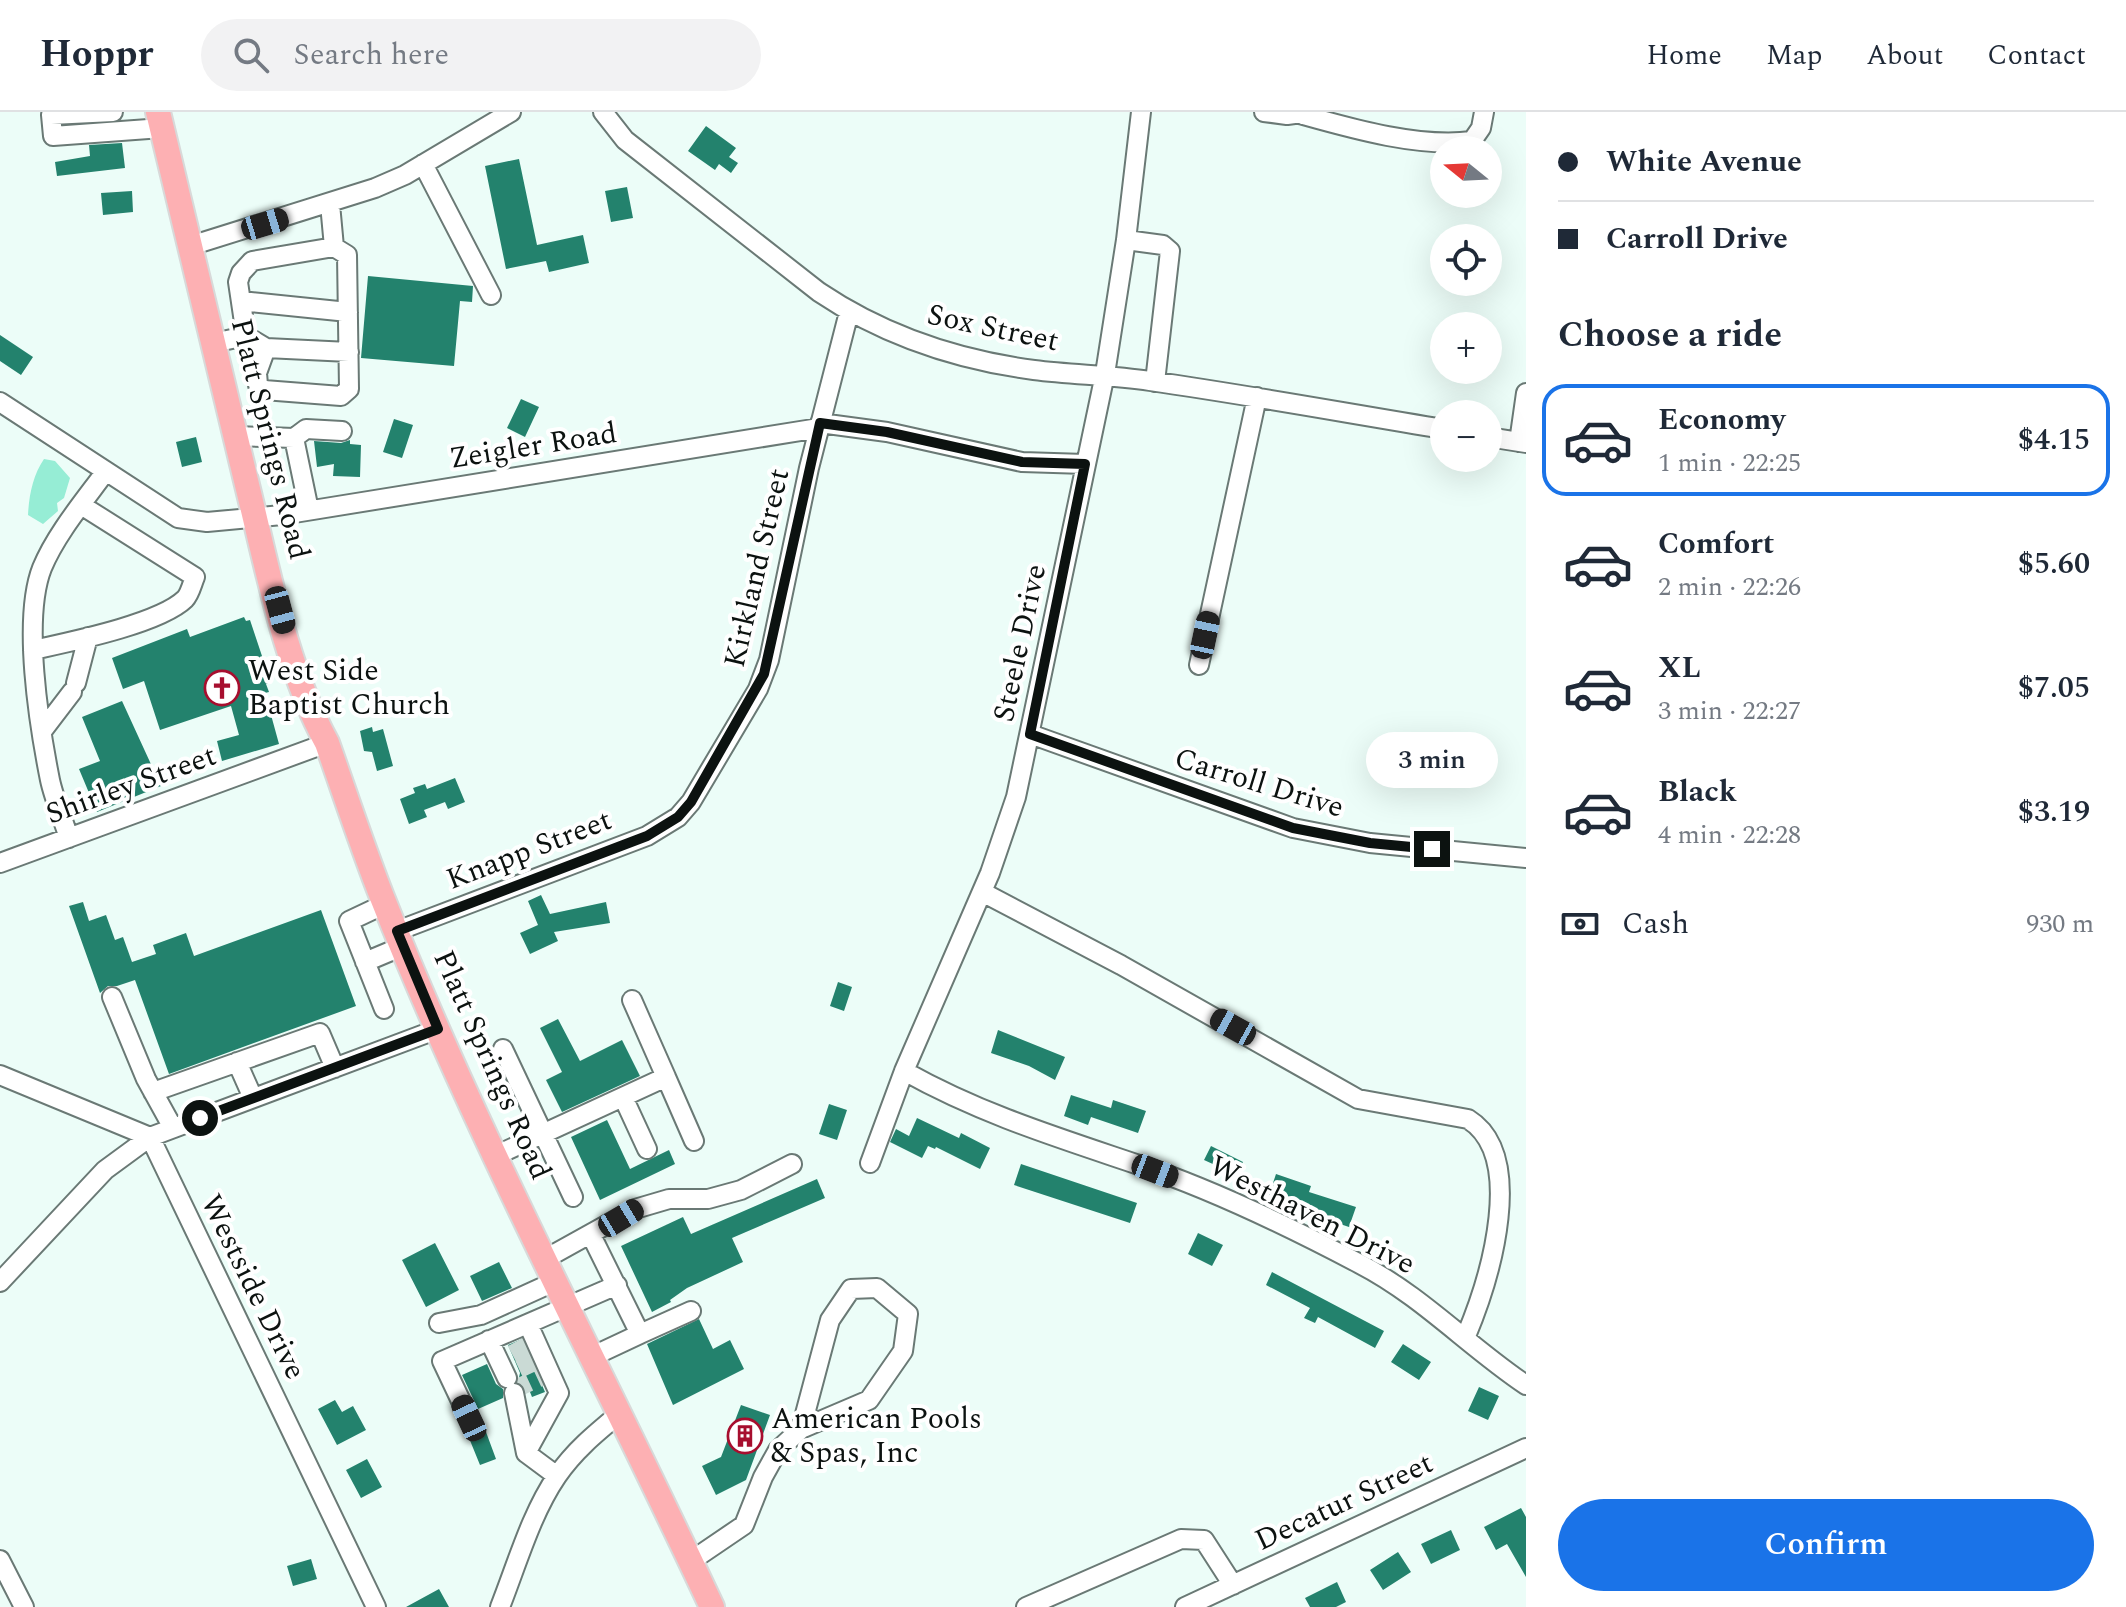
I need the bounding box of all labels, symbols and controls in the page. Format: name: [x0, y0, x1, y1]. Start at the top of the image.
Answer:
search box: [201, 19, 761, 91]
text: Hoppr: [40, 26, 153, 84]
text: Search here: [293, 32, 449, 78]
icon: search: [229, 33, 273, 77]
text: Home: [1646, 34, 1722, 77]
text: Map: [1766, 34, 1822, 77]
text: About: [1866, 34, 1943, 77]
text: Contact: [1987, 34, 2086, 77]
north arrow: [1430, 136, 1502, 208]
map controls: [1430, 136, 1502, 472]
text: White Avenue: [1606, 139, 1802, 185]
car: [239, 206, 291, 242]
text: Carroll Drive: [1606, 216, 1788, 262]
button: locate: [1430, 224, 1502, 296]
street label: Sox Street: [923, 292, 1063, 364]
text: Choose a ride: [1558, 308, 1782, 363]
button: +: [1430, 312, 1502, 384]
street label: Platt Springs Road: [218, 314, 322, 564]
text: Economy: [1658, 397, 1785, 443]
button: −: [1430, 400, 1502, 472]
icon: car: [1562, 404, 1634, 476]
street label: Zeigler Road: [446, 410, 620, 482]
text: $4.15: [2018, 417, 2090, 463]
text: 1 min · 22:25: [1658, 443, 1801, 483]
street label: Kirkland Street: [712, 464, 802, 672]
text: Comfort: [1658, 521, 1774, 567]
icon: car: [1562, 528, 1634, 600]
text: $5.60: [2018, 541, 2090, 587]
street label: Steele Drive: [981, 560, 1059, 726]
text: 2 min · 22:26: [1658, 567, 1801, 607]
car: [262, 584, 298, 636]
car: [1188, 609, 1222, 661]
text: XL: [1658, 645, 1701, 691]
place label: West Side Baptist Church: [248, 648, 450, 728]
icon: car: [1562, 652, 1634, 724]
text: $7.05: [2018, 665, 2090, 711]
church icon: West Side Baptist Church: [203, 669, 241, 707]
text: 3 min · 22:27: [1658, 691, 1801, 731]
street label: Shirley Street: [39, 733, 223, 837]
callout: 3 min: [1366, 733, 1498, 789]
street label: Carroll Drive: [1169, 735, 1349, 831]
text: 3 min: [1398, 740, 1466, 780]
text: Black: [1658, 769, 1737, 815]
icon: car: [1562, 776, 1634, 848]
text: $3.19: [2018, 789, 2090, 835]
street label: Knapp Street: [440, 797, 618, 903]
text: 4 min · 22:28: [1658, 815, 1801, 855]
route end: [1414, 831, 1450, 867]
text: Cash: [1622, 901, 1689, 947]
icon: cash: [1558, 902, 1602, 946]
text: 930 m: [2026, 904, 2094, 944]
street label: Platt Springs Road: [421, 943, 563, 1187]
car: [1206, 1005, 1260, 1049]
route start: [182, 1100, 218, 1136]
street label: Westhaven Drive: [1201, 1143, 1423, 1287]
car: [1128, 1151, 1182, 1191]
street label: Westside Drive: [188, 1186, 318, 1388]
car: [594, 1195, 648, 1241]
car: [448, 1391, 490, 1445]
place label: American Pools & Spas, Inc: [771, 1396, 982, 1476]
building icon: American Pools & Spas, Inc: [726, 1417, 764, 1455]
street label: Decatur Street: [1247, 1441, 1441, 1563]
button: Confirm: [1558, 1499, 2094, 1591]

